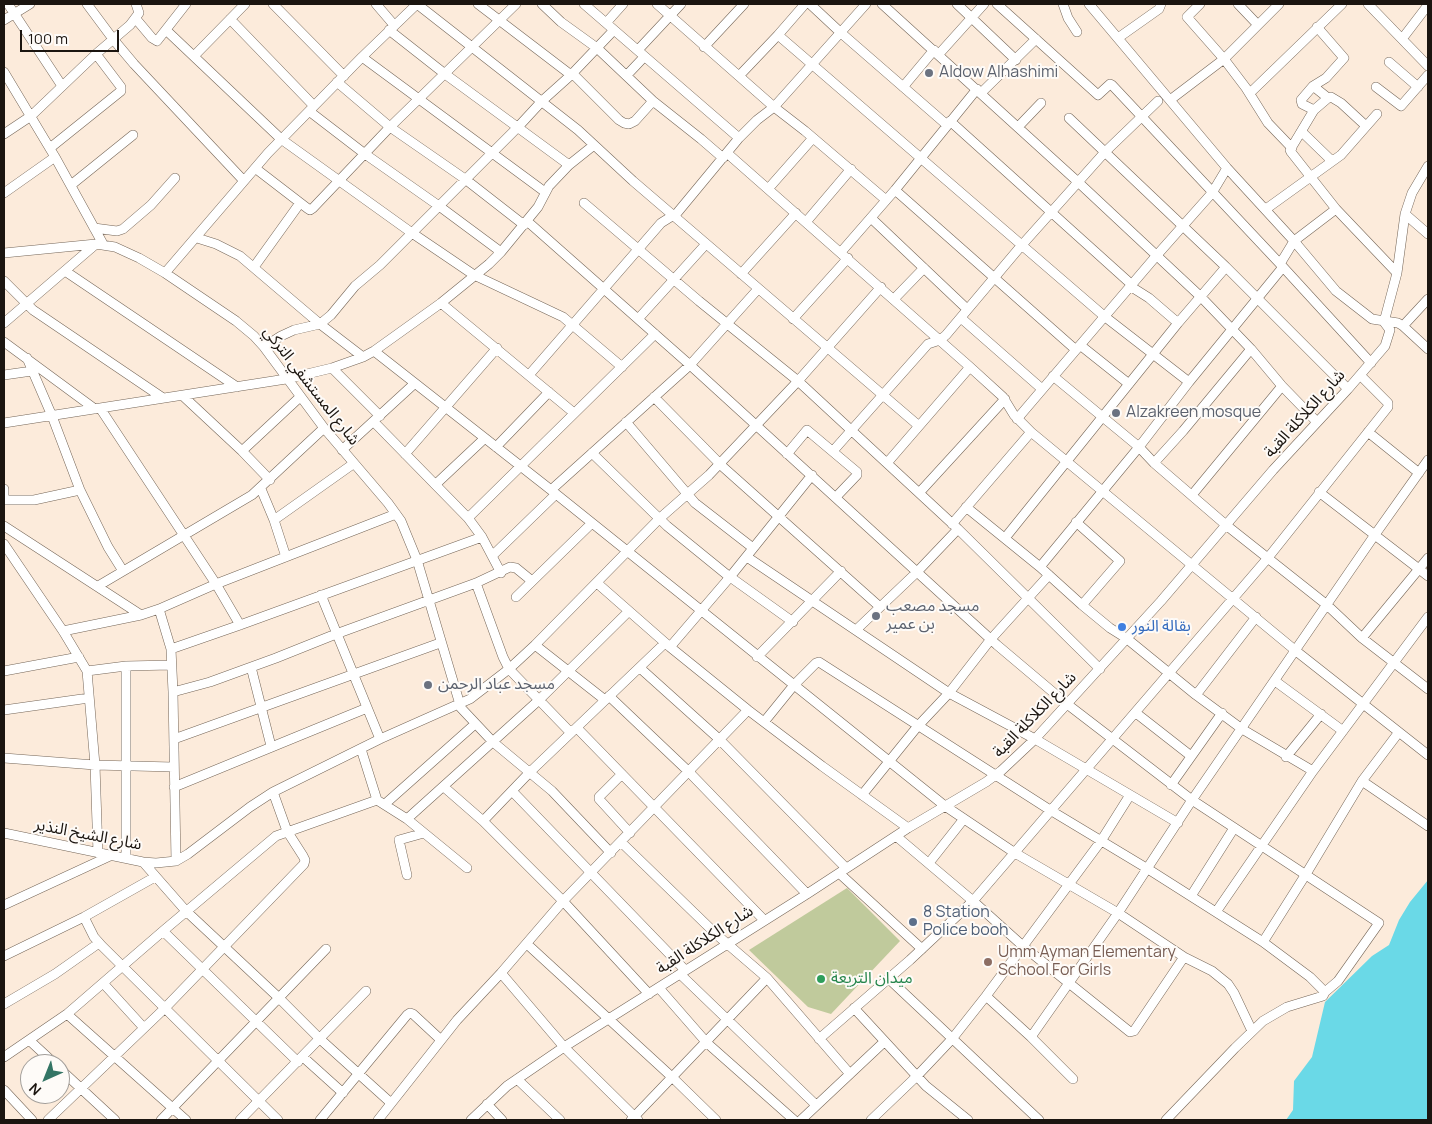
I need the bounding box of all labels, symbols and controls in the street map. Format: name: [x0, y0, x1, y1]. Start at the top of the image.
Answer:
scale bar: [22, 20, 121, 52]
text: 100 m: [28, 28, 68, 49]
place label: Aldow Alhashimi: [939, 63, 1058, 83]
marker: Aldow Alhashimi: [923, 67, 935, 79]
street label: شارع المستشفي التركي: [259, 323, 363, 449]
street label: شارع الكلاكلة القبة: [1261, 366, 1349, 462]
place label: Alzakreen mosque: [1126, 403, 1261, 423]
marker: Alzakreen mosque: [1110, 407, 1122, 419]
place label: مسجد مصعب بن عمير: [886, 597, 979, 635]
marker: مسجد مصعب بن عمير: [870, 610, 882, 622]
place label: بقالة النور: [1132, 617, 1191, 637]
marker: بقالة النور: [1116, 621, 1128, 633]
street label: شارع الكلاكلة القبة: [989, 668, 1081, 762]
place label: مسجد عباد الرحمن: [438, 675, 555, 695]
marker: مسجد عباد الرحمن: [422, 679, 434, 691]
street label: شارع الشيخ النذير: [33, 815, 143, 855]
street label: شارع الكلاكلة القبة: [653, 902, 757, 978]
place label: 8 Station Police booh: [923, 903, 1009, 941]
marker: 8 Station Police booh: [907, 916, 919, 928]
place label: Umm Ayman Elementary School For Girls: [998, 943, 1176, 981]
marker: Umm Ayman Elementary School For Girls: [982, 956, 994, 968]
place label: ميدان التريعة: [831, 969, 913, 989]
marker: ميدان التريعة: [815, 973, 827, 985]
north arrow: [20, 1054, 70, 1104]
text: N: [25, 1079, 45, 1100]

